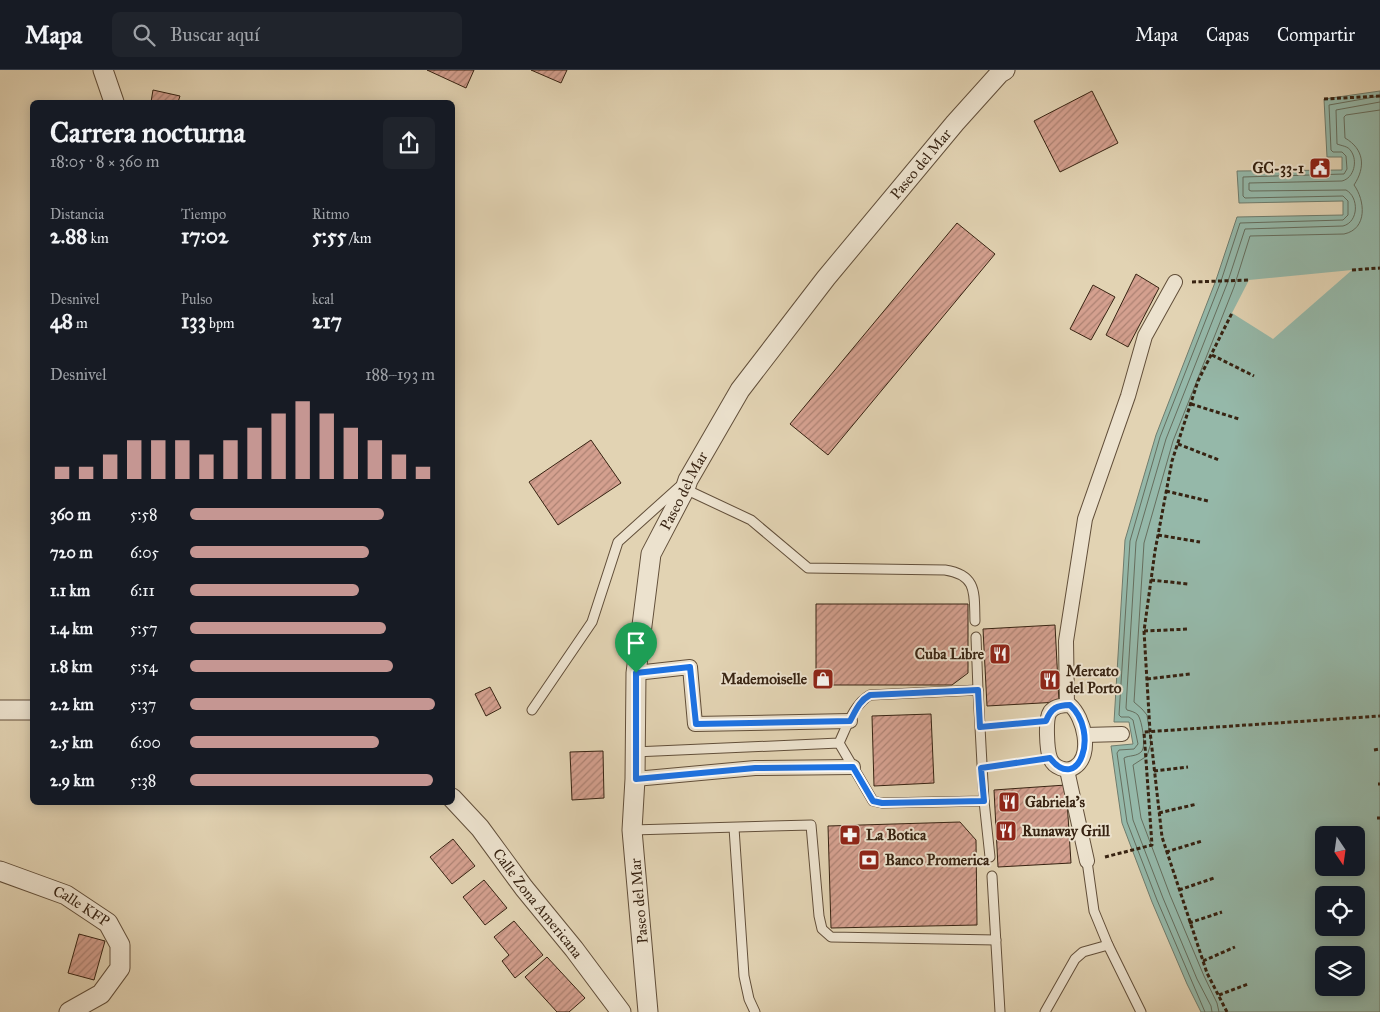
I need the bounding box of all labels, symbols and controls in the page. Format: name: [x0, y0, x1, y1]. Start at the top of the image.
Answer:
search box: [112, 12, 462, 57]
text: Mapa: [25, 20, 82, 50]
icon: search: [130, 21, 158, 49]
text: Buscar aquí: [170, 23, 259, 46]
text: Mapa: [1135, 24, 1178, 46]
text: Capas: [1206, 24, 1249, 46]
text: Compartir: [1277, 24, 1355, 46]
text: Carrera nocturna: [50, 115, 245, 150]
button: share: [383, 117, 435, 169]
street label: Paseo del Mar: [886, 125, 955, 203]
text: 18:05 · 8 × 360 m: [50, 152, 159, 171]
public building icon: GC-33-1: [1308, 156, 1332, 180]
place label: GC-33-1: [1253, 159, 1304, 178]
text: Distancia: [50, 206, 104, 223]
text: Tiempo: [181, 206, 226, 223]
text: Ritmo: [312, 206, 349, 223]
text: 2.88: [50, 223, 87, 249]
text: 17:02: [181, 223, 228, 249]
text: 5:55: [312, 223, 347, 249]
text: km: [87, 230, 109, 247]
text: /km: [347, 230, 372, 247]
text: Desnivel: [50, 291, 99, 308]
text: Pulso: [181, 291, 213, 308]
text: kcal: [312, 291, 334, 308]
text: 48: [50, 308, 73, 334]
text: 133: [181, 308, 206, 334]
text: 217: [312, 308, 342, 334]
text: m: [73, 315, 88, 332]
text: bpm: [206, 315, 235, 332]
text: Desnivel: [50, 365, 106, 384]
text: 188–193 m: [365, 365, 435, 384]
street label: Paseo del Mar: [656, 448, 712, 533]
text: 360 m: [50, 505, 91, 524]
text: 5:58: [130, 505, 157, 524]
text: 720 m: [50, 543, 93, 562]
text: 6:05: [130, 543, 159, 562]
text: 1.1 km: [50, 581, 90, 600]
text: 6:11: [130, 581, 155, 600]
text: 1.4 km: [50, 619, 93, 638]
text: 5:57: [130, 619, 157, 638]
pin: [615, 622, 657, 673]
icon: arrive: [622, 629, 650, 657]
restaurant icon: Cuba Libre: [988, 642, 1012, 666]
place label: Cuba Libre: [915, 645, 985, 663]
text: 1.8 km: [50, 657, 92, 676]
text: 5:54: [130, 657, 157, 676]
place label: Mercato del Porto: [1066, 662, 1122, 697]
shop icon: Mademoiselle: [811, 667, 835, 691]
restaurant icon: Mercato del Porto: [1038, 668, 1062, 692]
place label: Mademoiselle: [721, 670, 808, 688]
text: 2.2 km: [50, 695, 94, 714]
text: 5:37: [130, 695, 156, 714]
text: 2.5 km: [50, 733, 93, 752]
text: 6:00: [130, 733, 161, 752]
text: 2.9 km: [50, 771, 94, 790]
text: 5:38: [130, 771, 156, 790]
restaurant icon: Gabriela's: [997, 790, 1021, 814]
place label: Gabriela's: [1025, 793, 1085, 811]
restaurant icon: Runaway Grill: [994, 819, 1018, 843]
place label: Runaway Grill: [1022, 822, 1111, 841]
pharmacy icon: La Botica: [838, 823, 862, 847]
place label: La Botica: [866, 826, 927, 844]
north arrow: [1315, 826, 1365, 876]
map controls: [1315, 826, 1365, 996]
street label: Calle Zona Americana: [489, 845, 587, 962]
bank icon: Banco Promerica: [857, 848, 881, 872]
place label: Banco Promerica: [885, 851, 990, 869]
street label: Paseo del Mar: [626, 857, 652, 945]
street label: Calle KFP: [51, 882, 113, 931]
button: locate: [1315, 886, 1365, 936]
button: layers: [1315, 946, 1365, 996]

